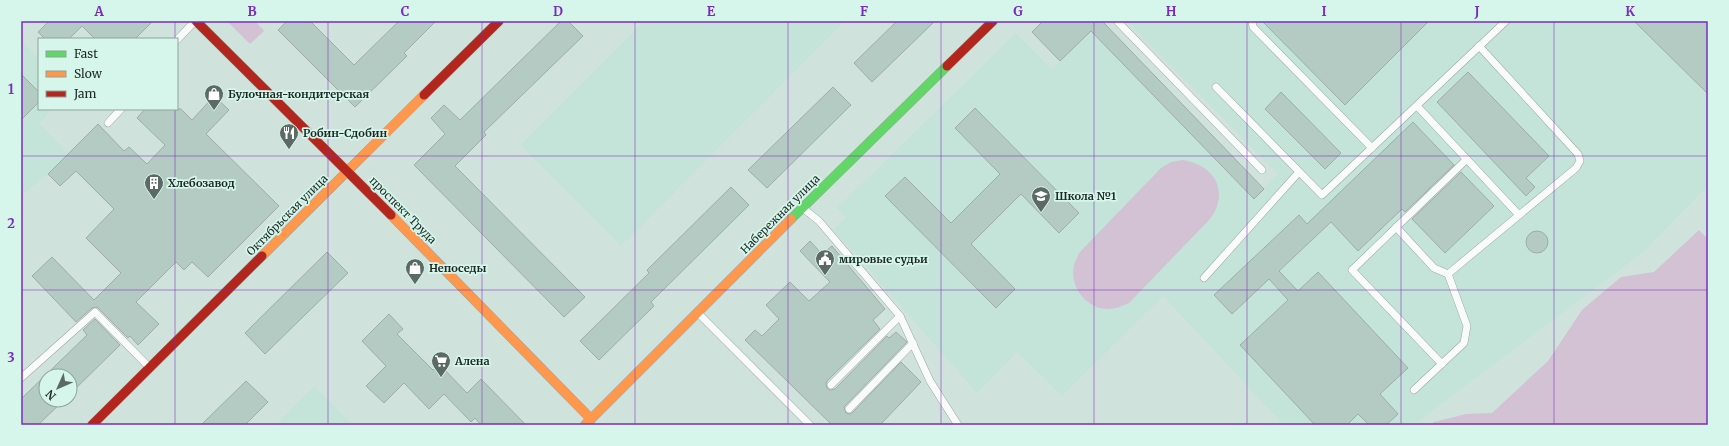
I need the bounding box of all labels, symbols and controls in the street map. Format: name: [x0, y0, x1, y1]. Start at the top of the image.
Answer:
text: A: [93, 3, 104, 20]
text: B: [247, 3, 257, 20]
text: C: [401, 3, 410, 20]
text: D: [553, 3, 563, 20]
text: E: [707, 3, 716, 20]
text: F: [860, 3, 868, 20]
text: G: [1013, 3, 1023, 20]
text: H: [1166, 3, 1177, 20]
text: I: [1321, 3, 1327, 20]
text: J: [1473, 3, 1480, 20]
text: K: [1625, 3, 1635, 20]
legend: [38, 38, 178, 110]
text: Fast: [74, 46, 98, 61]
text: Slow: [74, 66, 103, 81]
text: 1: [8, 81, 14, 98]
shop icon: Булочная-кондитерская: [203, 83, 225, 111]
text: Jam: [73, 86, 97, 101]
place label: Булочная-кондитерская: [228, 87, 370, 101]
restaurant icon: Робин-Сдобин: [278, 122, 300, 150]
place label: Робин-Сдобин: [303, 126, 387, 140]
street label: Октябрьская улица: [244, 171, 331, 258]
street label: Набережная улица: [737, 171, 823, 257]
building icon: Хлебозавод: [143, 172, 165, 200]
street label: проспект Труда: [367, 174, 440, 247]
place label: Хлебозавод: [168, 176, 235, 190]
school or university icon: Школа №1: [1030, 185, 1052, 213]
place label: Школа №1: [1055, 189, 1116, 203]
text: 2: [7, 215, 15, 232]
public building icon: мировые судьи: [814, 248, 836, 276]
place label: мировые судьи: [839, 252, 928, 266]
shop icon: Непоседы: [404, 257, 426, 285]
place label: Непоседы: [429, 261, 487, 275]
text: 3: [7, 349, 15, 366]
supermarket icon: Алена: [430, 350, 452, 378]
place label: Алена: [454, 354, 490, 368]
north arrow: [38, 368, 78, 408]
text: N: [43, 387, 59, 403]

